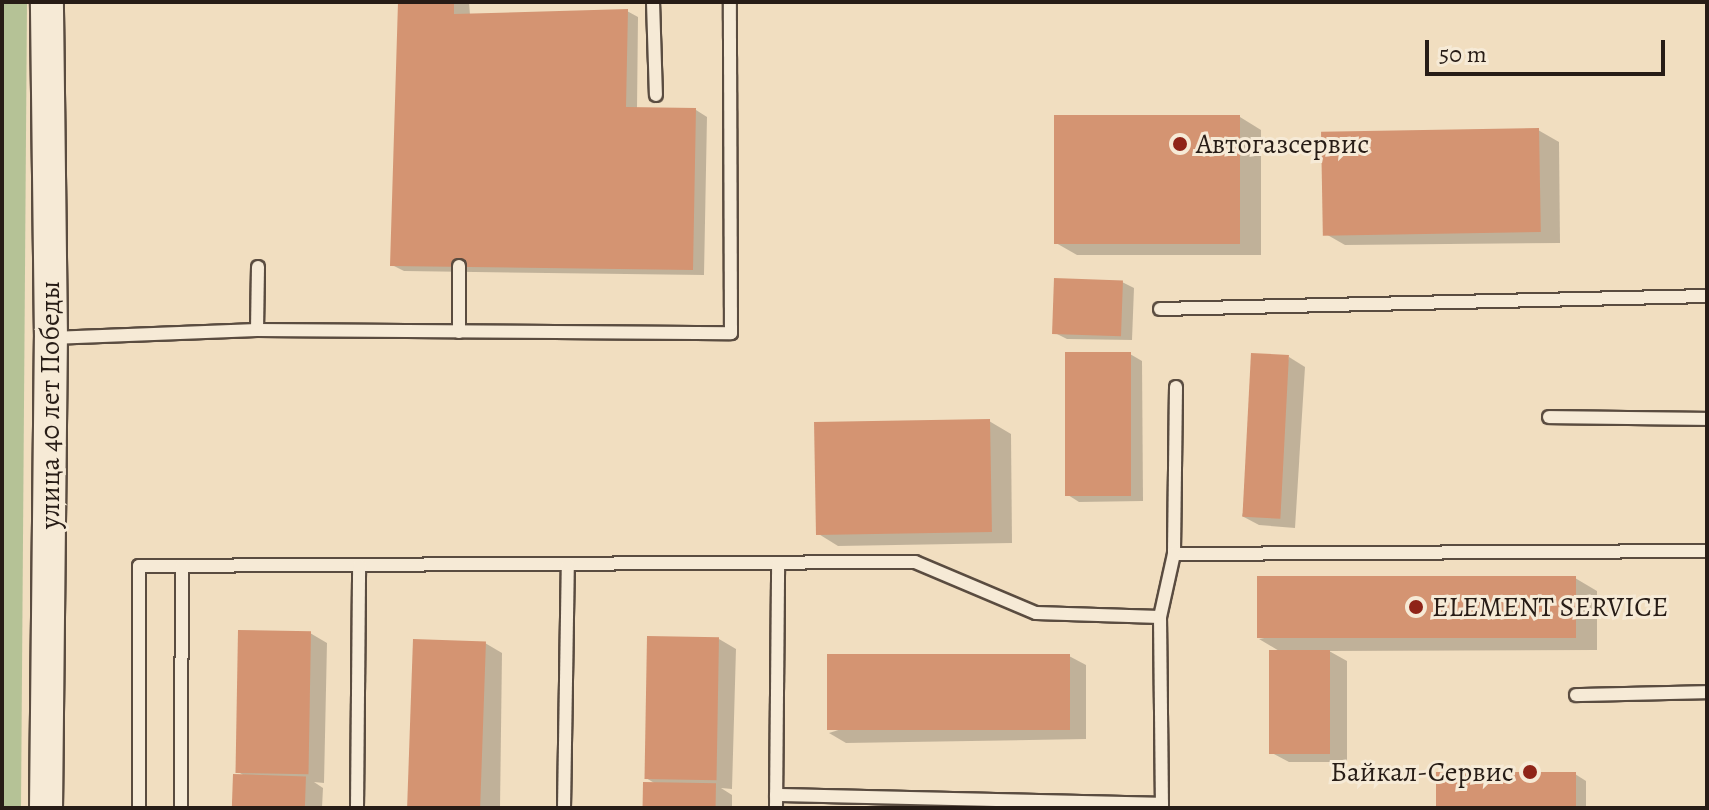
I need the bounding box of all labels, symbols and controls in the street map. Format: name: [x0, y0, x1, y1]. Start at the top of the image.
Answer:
scale bar: [1429, 24, 1669, 74]
text: 50 m: [1439, 38, 1487, 70]
place label: Автогазсервис: [1196, 127, 1369, 161]
marker: Автогазсервис: [1171, 135, 1189, 153]
street label: улица 40 лет Победы: [33, 281, 67, 529]
place label: ELEMENT SERVICE: [1432, 590, 1668, 624]
marker: ELEMENT SERVICE: [1407, 598, 1425, 616]
place label: Байкал-Сервис: [1330, 755, 1514, 789]
marker: Байкал-Сервис: [1521, 763, 1539, 781]

